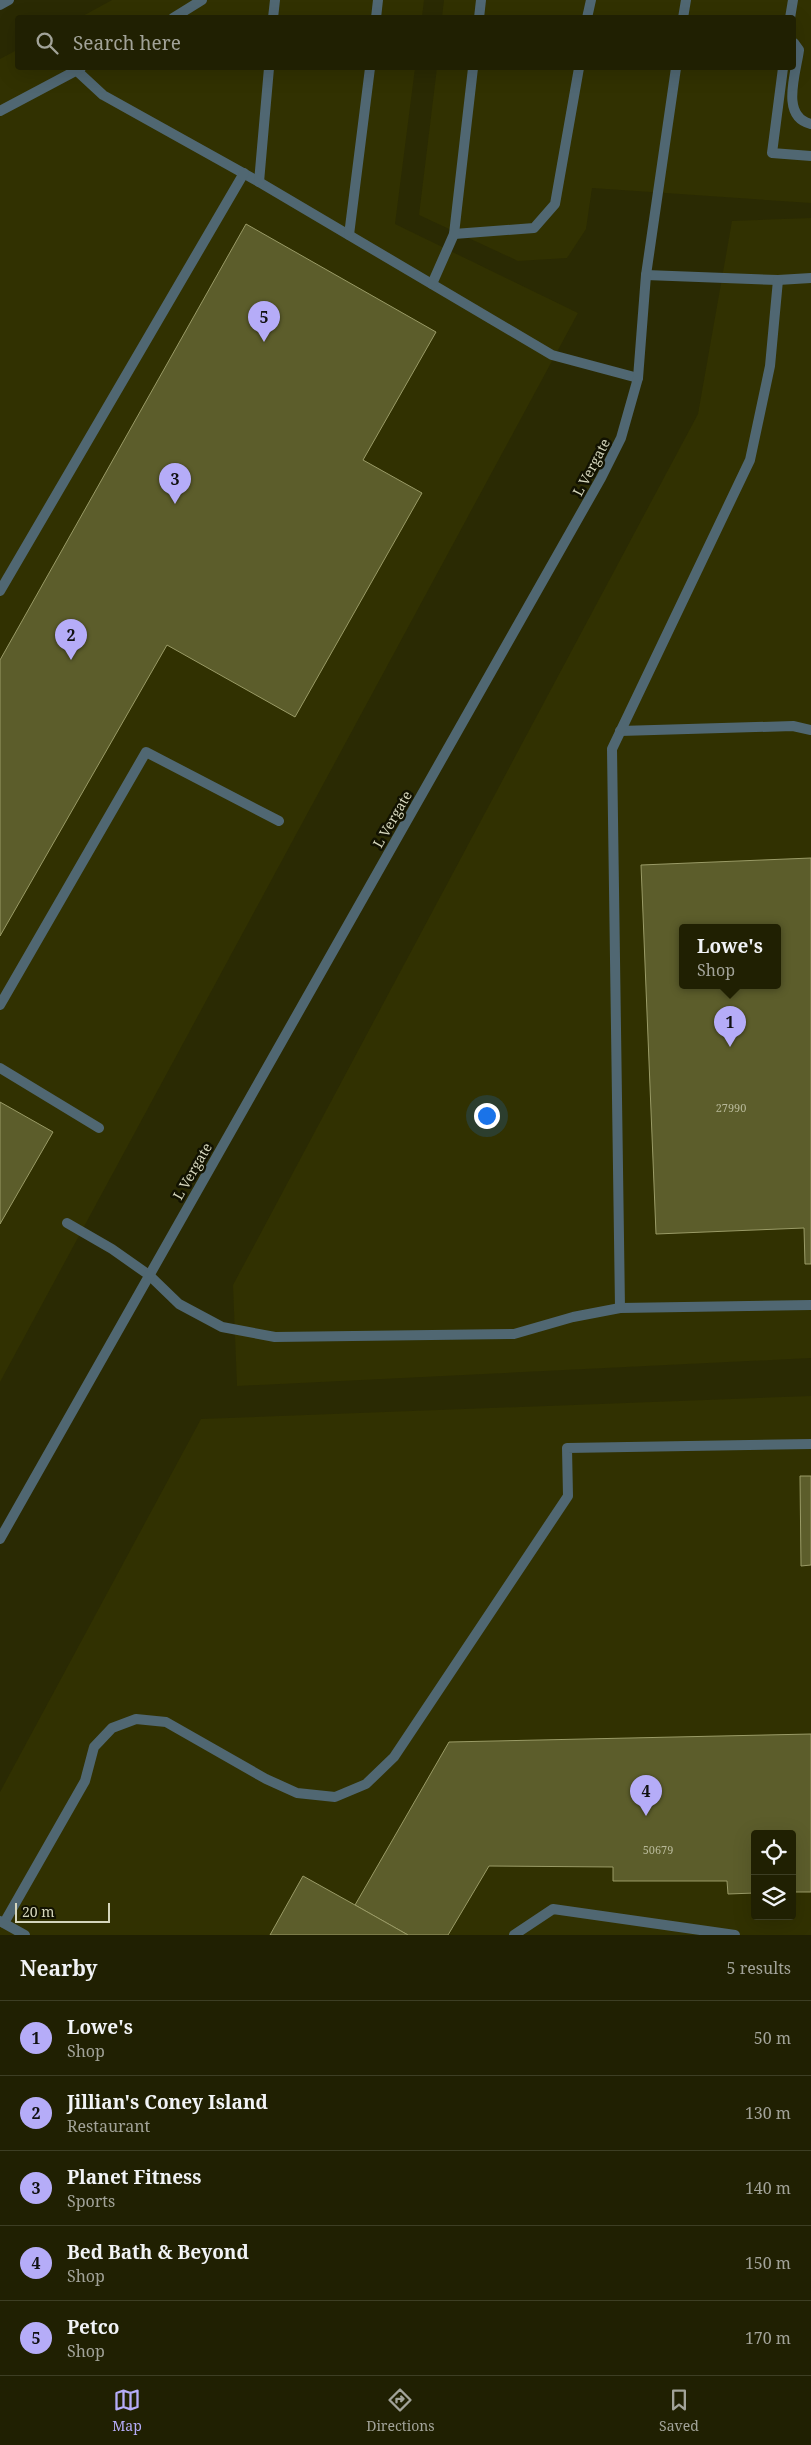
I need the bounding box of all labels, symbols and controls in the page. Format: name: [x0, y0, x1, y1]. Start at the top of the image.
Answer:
search box: [15, 15, 796, 70]
icon: search: [33, 29, 61, 57]
text: Search here: [73, 30, 181, 56]
pin: 5: [248, 301, 280, 342]
street label: L Vergate: [568, 435, 614, 499]
pin: 3: [159, 463, 191, 504]
pin: 2: [55, 619, 87, 660]
street label: L Vergate: [368, 787, 416, 851]
popup: [679, 924, 781, 989]
text: Lowe's: [697, 933, 763, 959]
text: Shop: [697, 959, 735, 981]
pin: 1: [714, 1006, 746, 1047]
house number: 27990: [716, 1100, 746, 1115]
your location: [474, 1103, 500, 1129]
street label: L Vergate: [168, 1139, 216, 1203]
pin: 4: [630, 1775, 662, 1816]
map controls: [751, 1830, 796, 1920]
button: locate: [751, 1830, 796, 1875]
house number: 50679: [643, 1842, 673, 1857]
button: layers: [751, 1875, 796, 1920]
scale bar: [15, 1900, 110, 1923]
text: 20 m: [22, 1902, 55, 1921]
text: Nearby: [20, 1954, 98, 1982]
text: 5 results: [727, 1957, 791, 1979]
text: Lowe's: [67, 2014, 133, 2040]
text: 1: [31, 2027, 41, 2049]
text: 50 m: [754, 2027, 791, 2049]
text: Shop: [67, 2040, 105, 2062]
text: Jillian's Coney Island: [67, 2089, 268, 2115]
text: 2: [31, 2102, 41, 2124]
text: 130 m: [745, 2102, 791, 2124]
text: Restaurant: [67, 2115, 150, 2137]
text: Planet Fitness: [67, 2164, 201, 2190]
text: 3: [31, 2177, 41, 2199]
text: 140 m: [745, 2177, 791, 2199]
text: Sports: [67, 2190, 115, 2212]
text: Bed Bath & Beyond: [67, 2239, 249, 2265]
text: 4: [31, 2252, 41, 2274]
text: 150 m: [745, 2252, 791, 2274]
text: Shop: [67, 2265, 105, 2287]
text: Petco: [67, 2314, 119, 2340]
text: 5: [31, 2327, 41, 2349]
text: 170 m: [745, 2327, 791, 2349]
text: Shop: [67, 2340, 105, 2362]
tab: Map: [112, 2386, 142, 2435]
tab: Directions: [366, 2386, 435, 2435]
tab: Saved: [659, 2386, 699, 2435]

